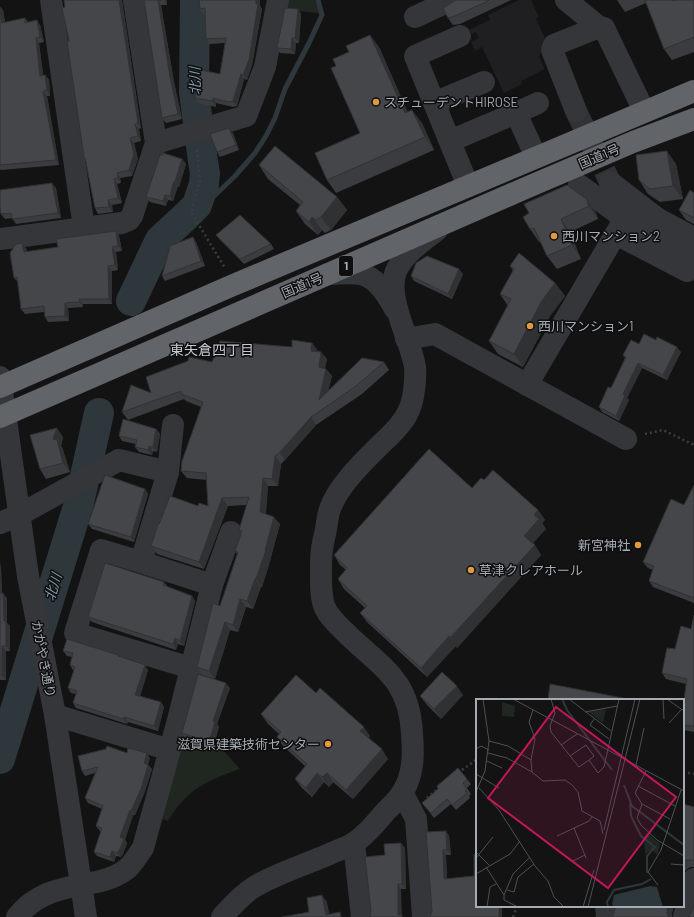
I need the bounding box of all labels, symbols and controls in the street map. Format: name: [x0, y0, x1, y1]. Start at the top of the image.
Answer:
water label: 北川: [186, 65, 203, 95]
place label: スチューデントHIROSE: [384, 94, 519, 110]
marker: スチューデントHIROSE: [371, 97, 381, 107]
street label: 国道1号: [576, 140, 622, 172]
place label: 西川マンション2: [562, 228, 660, 244]
marker: 西川マンション2: [549, 231, 559, 241]
road number: 1: [339, 256, 353, 276]
street label: 国道1号: [279, 269, 325, 301]
place label: 西川マンション1: [538, 318, 634, 334]
marker: 西川マンション1: [525, 321, 535, 331]
district label: 東矢倉四丁目: [170, 341, 254, 358]
place label: 新宮神社: [578, 537, 630, 553]
marker: 新宮神社: [633, 540, 643, 550]
place label: 草津クレアホール: [479, 562, 583, 578]
marker: 草津クレアホール: [466, 565, 476, 575]
water label: 北川: [40, 569, 65, 603]
street label: かがやき通り: [29, 619, 59, 699]
inset map: [476, 699, 684, 907]
place label: 滋賀県建築技術センター: [177, 736, 320, 752]
marker: 滋賀県建築技術センター: [323, 739, 333, 749]

